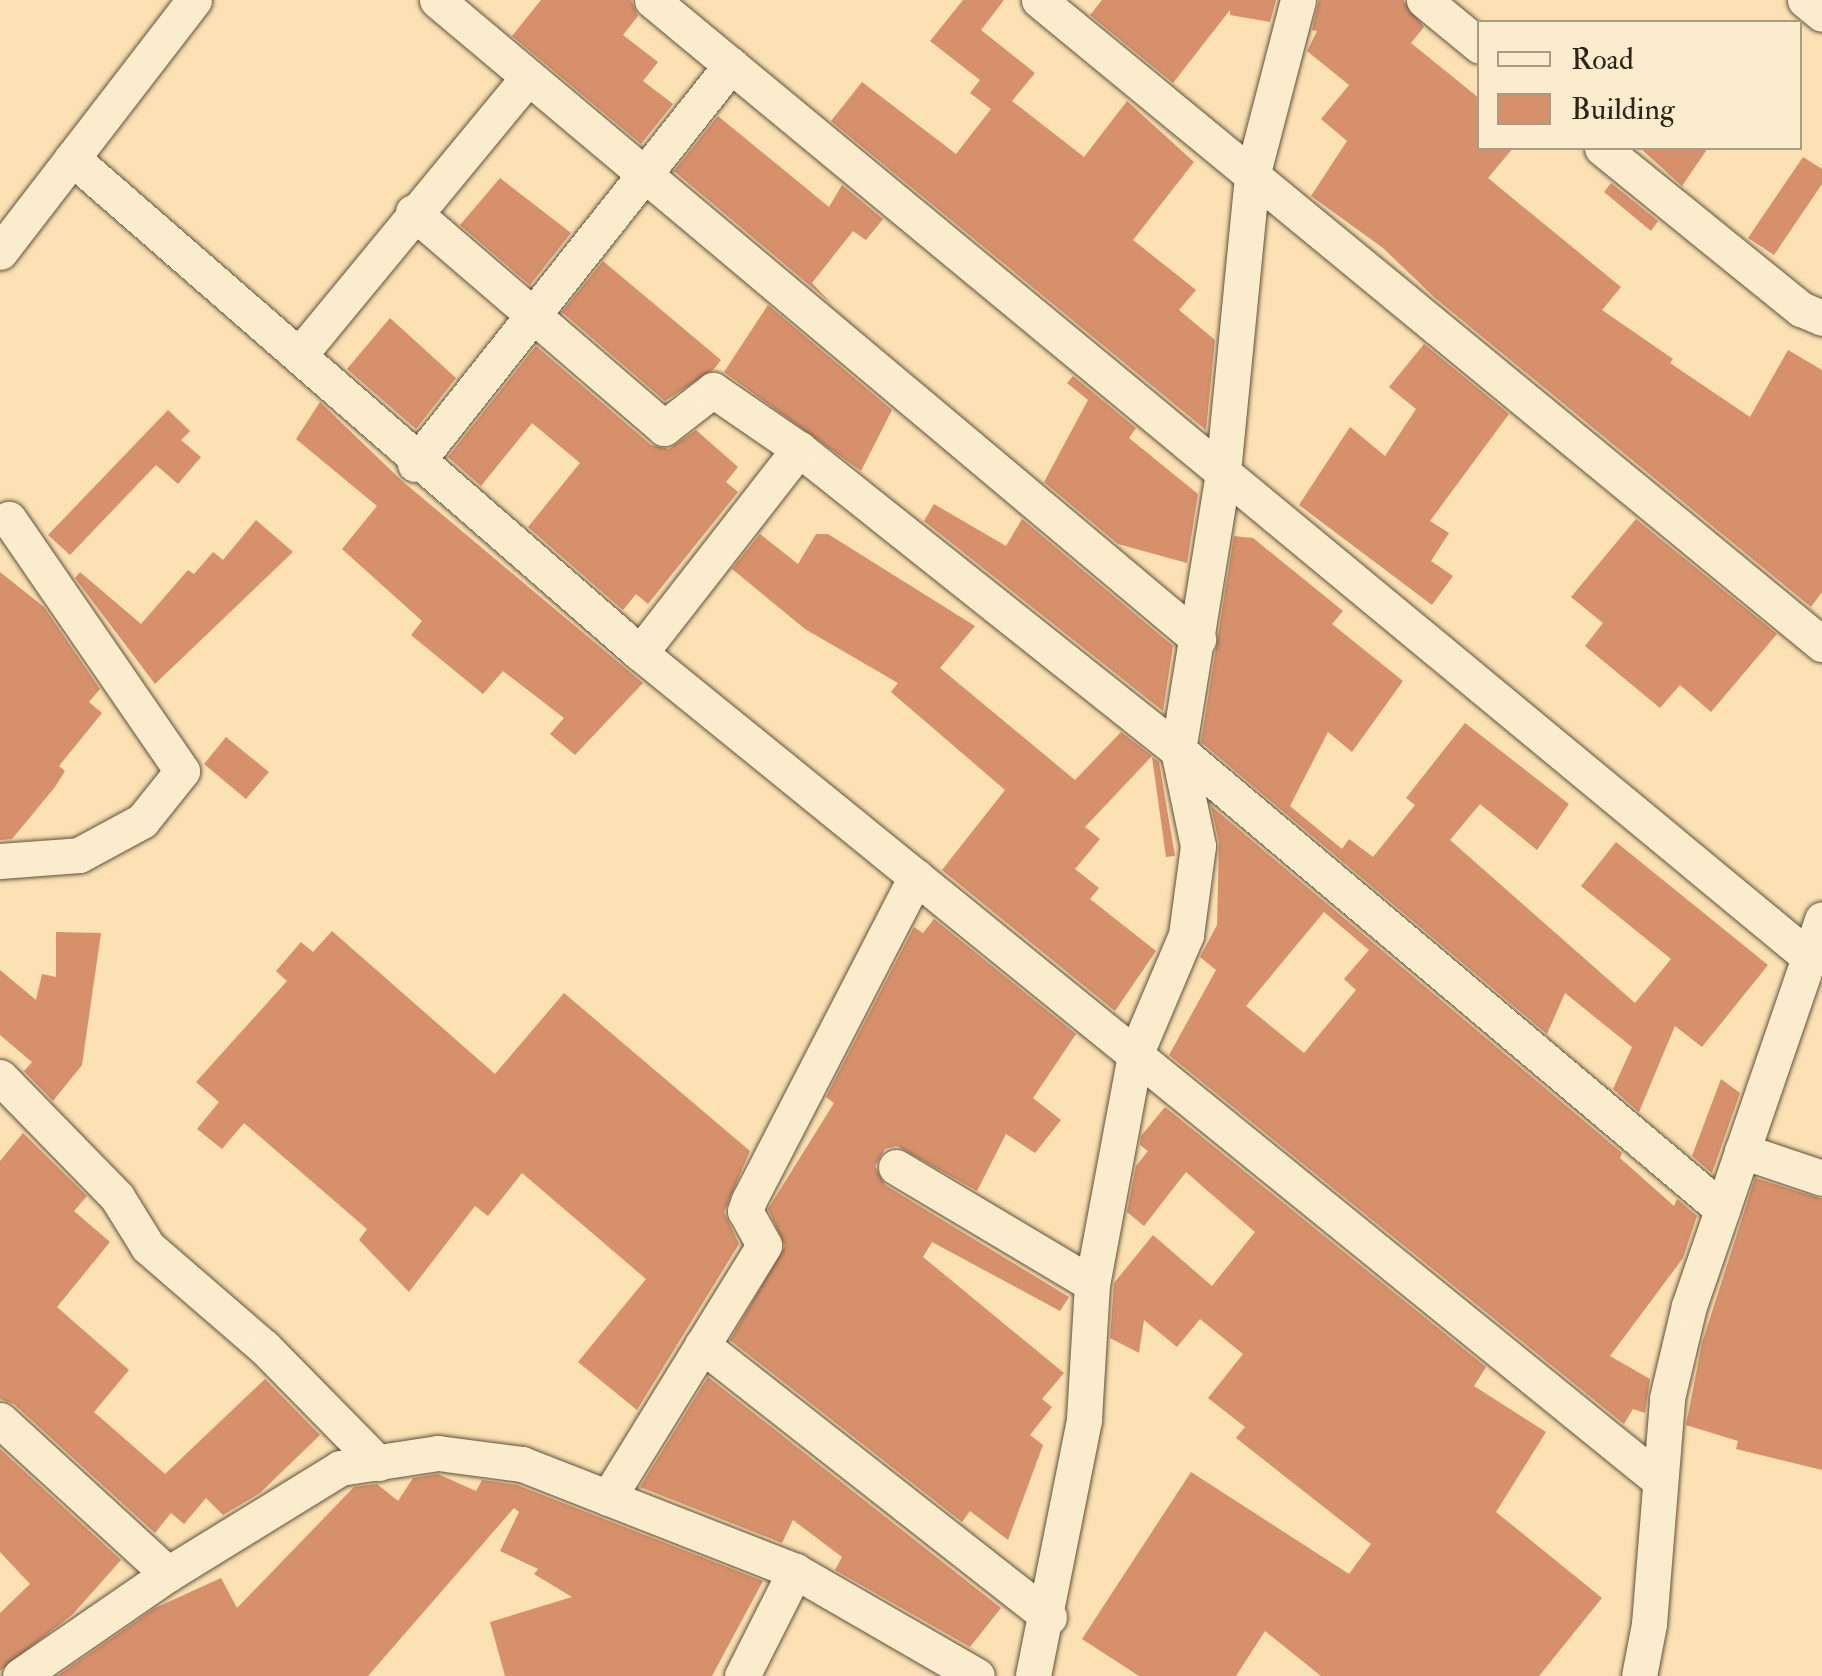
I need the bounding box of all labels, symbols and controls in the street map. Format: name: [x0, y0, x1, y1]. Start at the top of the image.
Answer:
legend: [1477, 20, 1802, 150]
text: Road: [1571, 41, 1634, 78]
text: Building: [1571, 91, 1675, 128]

